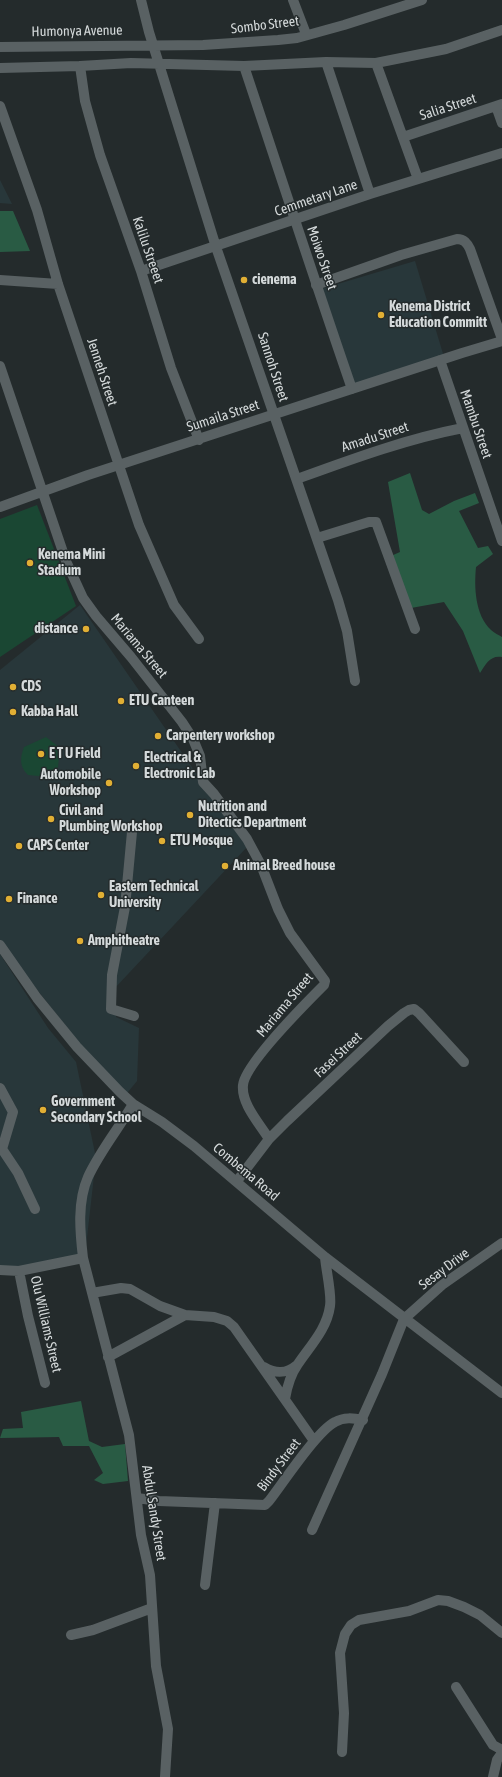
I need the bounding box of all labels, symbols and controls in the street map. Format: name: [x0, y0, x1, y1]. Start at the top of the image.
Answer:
street label: Sombo Street: [230, 12, 300, 38]
street label: Humonya Avenue: [31, 22, 123, 40]
street label: Salia Street: [418, 90, 478, 124]
street label: Cemmetary Lane: [272, 176, 360, 220]
street label: Kalilu Streeet: [129, 214, 167, 286]
street label: Moiwo Street: [303, 224, 341, 292]
place label: cienema: [252, 272, 296, 288]
marker: cienema: [239, 275, 249, 285]
place label: Kenema District Education Committ: [389, 299, 487, 332]
marker: Kenema District Education Committ: [376, 310, 386, 320]
street label: Sannoh Street: [254, 330, 292, 404]
street label: Jenneh Street: [83, 336, 121, 408]
street label: Mambu Street: [456, 387, 496, 461]
street label: Sumaila Street: [185, 396, 261, 436]
street label: Amadu Street: [339, 418, 411, 456]
place label: Kenema Mini Stadium: [38, 547, 105, 580]
marker: Kenema Mini Stadium: [25, 558, 35, 568]
street label: Mariama Street: [107, 610, 171, 682]
place label: distance: [34, 621, 78, 637]
marker: distance: [81, 624, 91, 634]
place label: CDS: [21, 679, 41, 695]
marker: CDS: [8, 682, 18, 692]
place label: ETU Canteen: [129, 693, 194, 709]
marker: ETU Canteen: [116, 696, 126, 706]
place label: Kabba Hall: [21, 704, 78, 720]
marker: Kabba Hall: [8, 707, 18, 717]
place label: Carpentery workshop: [166, 728, 275, 744]
marker: Carpentery workshop: [153, 731, 163, 741]
place label: E T U Field: [49, 746, 101, 762]
marker: E T U Field: [36, 749, 46, 759]
place label: Electrical & Electronic Lab: [144, 750, 215, 782]
marker: Electrical & Electronic Lab: [131, 761, 141, 771]
place label: Automobile Workshop: [40, 767, 101, 800]
marker: Automobile Workshop: [104, 778, 114, 788]
place label: Nutrition and Ditectics Department: [198, 799, 306, 832]
place label: Civil and Plumbing Workshop: [59, 803, 163, 836]
marker: Nutrition and Ditectics Department: [185, 810, 195, 820]
marker: Civil and Plumbing Workshop: [46, 814, 56, 824]
place label: ETU Mosque: [170, 833, 233, 849]
marker: ETU Mosque: [157, 836, 167, 846]
place label: CAPS Center: [27, 838, 89, 854]
marker: CAPS Center: [14, 841, 24, 851]
place label: Animal Breed house: [233, 858, 335, 874]
marker: Animal Breed house: [220, 861, 230, 871]
place label: Eastern Technical University: [109, 879, 198, 912]
marker: Eastern Technical University: [96, 890, 106, 900]
place label: Finance: [17, 891, 57, 907]
marker: Finance: [4, 894, 14, 904]
place label: Amphitheatre: [88, 933, 160, 949]
marker: Amphitheatre: [75, 936, 85, 946]
street label: Mariama Street: [253, 969, 317, 1041]
street label: Fasei Street: [311, 1029, 365, 1081]
place label: Government Secondary School: [51, 1094, 141, 1126]
marker: Government Secondary School: [38, 1105, 48, 1115]
street label: Combema Road: [210, 1139, 282, 1205]
street label: Sesay Drive: [416, 1245, 472, 1293]
street label: Olu Williams Street: [27, 1274, 65, 1374]
street label: Bindy Street: [254, 1435, 304, 1495]
street label: Abdul Sandy Street: [138, 1464, 170, 1562]

